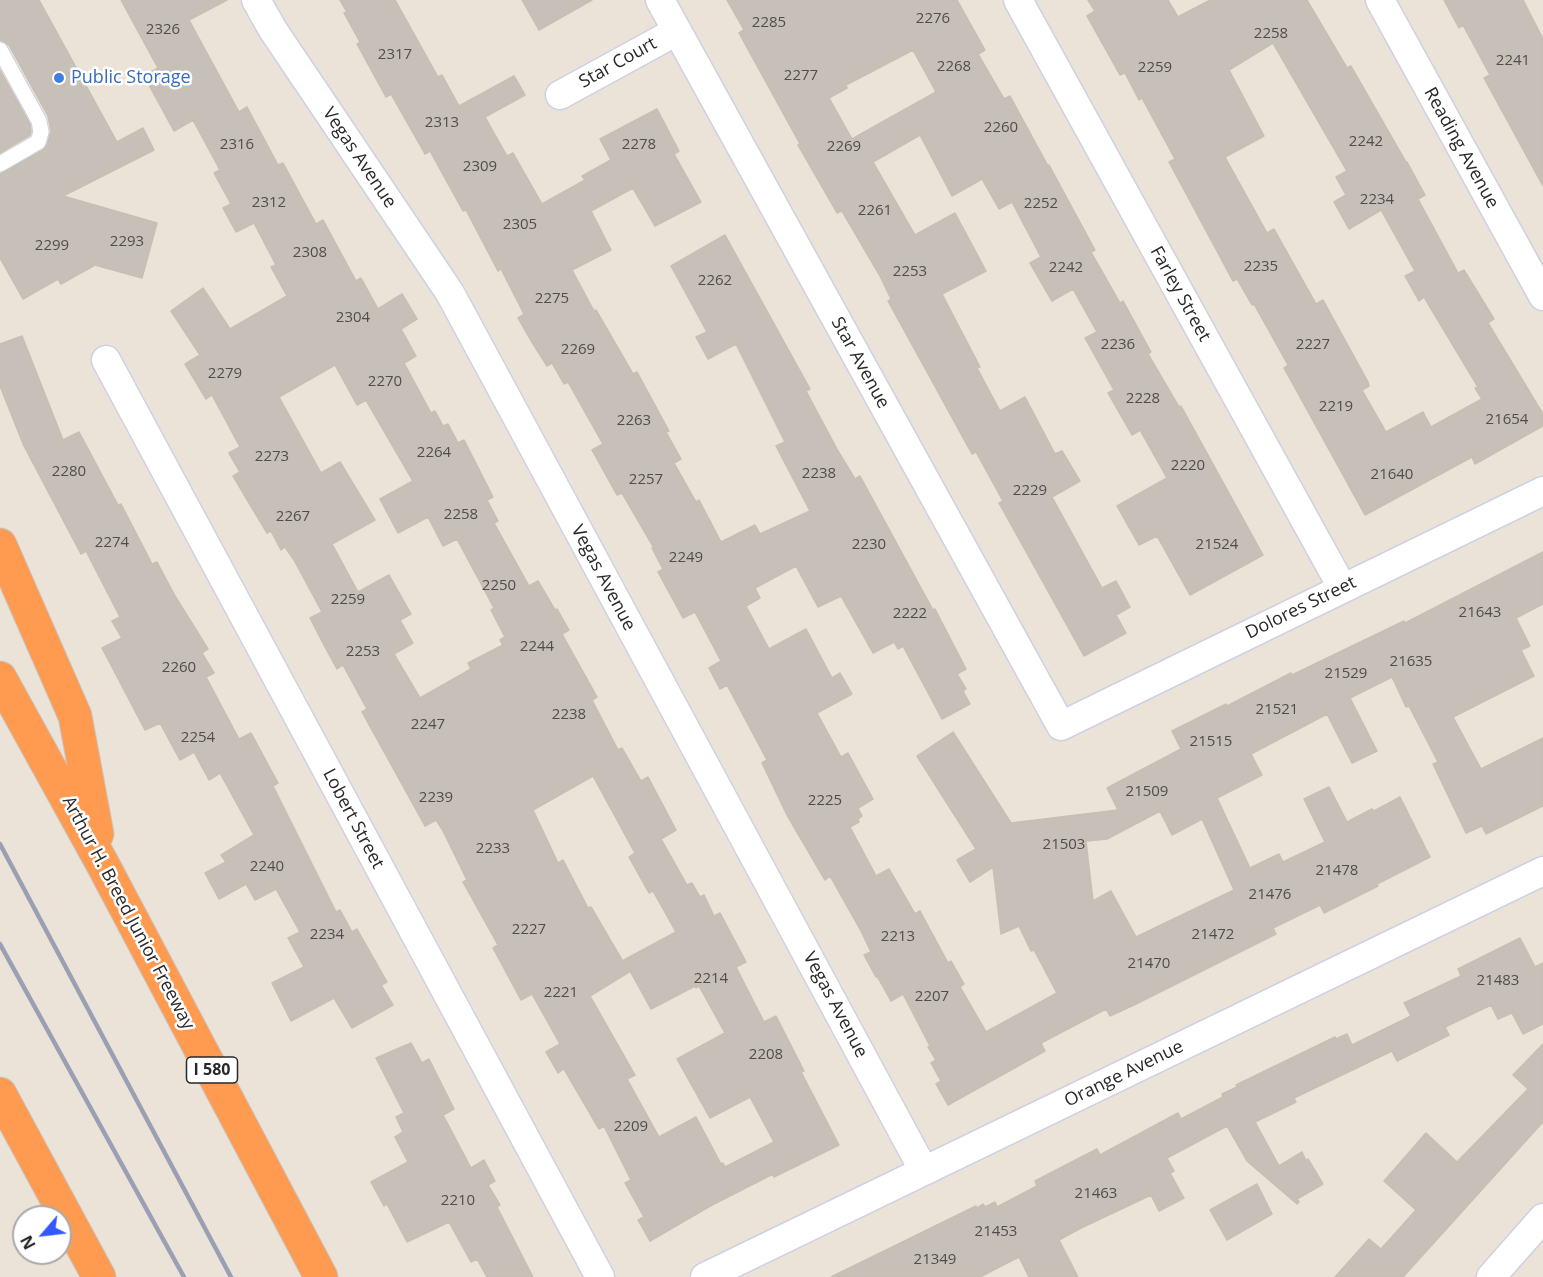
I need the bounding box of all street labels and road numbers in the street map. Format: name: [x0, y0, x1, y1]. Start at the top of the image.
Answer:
street label: Star Court: [575, 33, 661, 93]
street label: Reading Avenue: [1419, 84, 1503, 212]
street label: Vegas Avenue: [317, 104, 401, 212]
street label: Farley Street: [1145, 243, 1215, 345]
street label: Star Avenue: [826, 314, 894, 412]
street label: Vegas Avenue: [566, 521, 640, 635]
street label: Dolores Street: [1242, 572, 1360, 644]
street label: Lobert Street: [318, 765, 388, 873]
street label: Arthur H. Breed Junior Freeway: [57, 793, 199, 1033]
street label: Vegas Avenue: [798, 948, 872, 1062]
street label: Orange Avenue: [1061, 1036, 1187, 1112]
road number: I 580: [186, 1057, 238, 1083]

